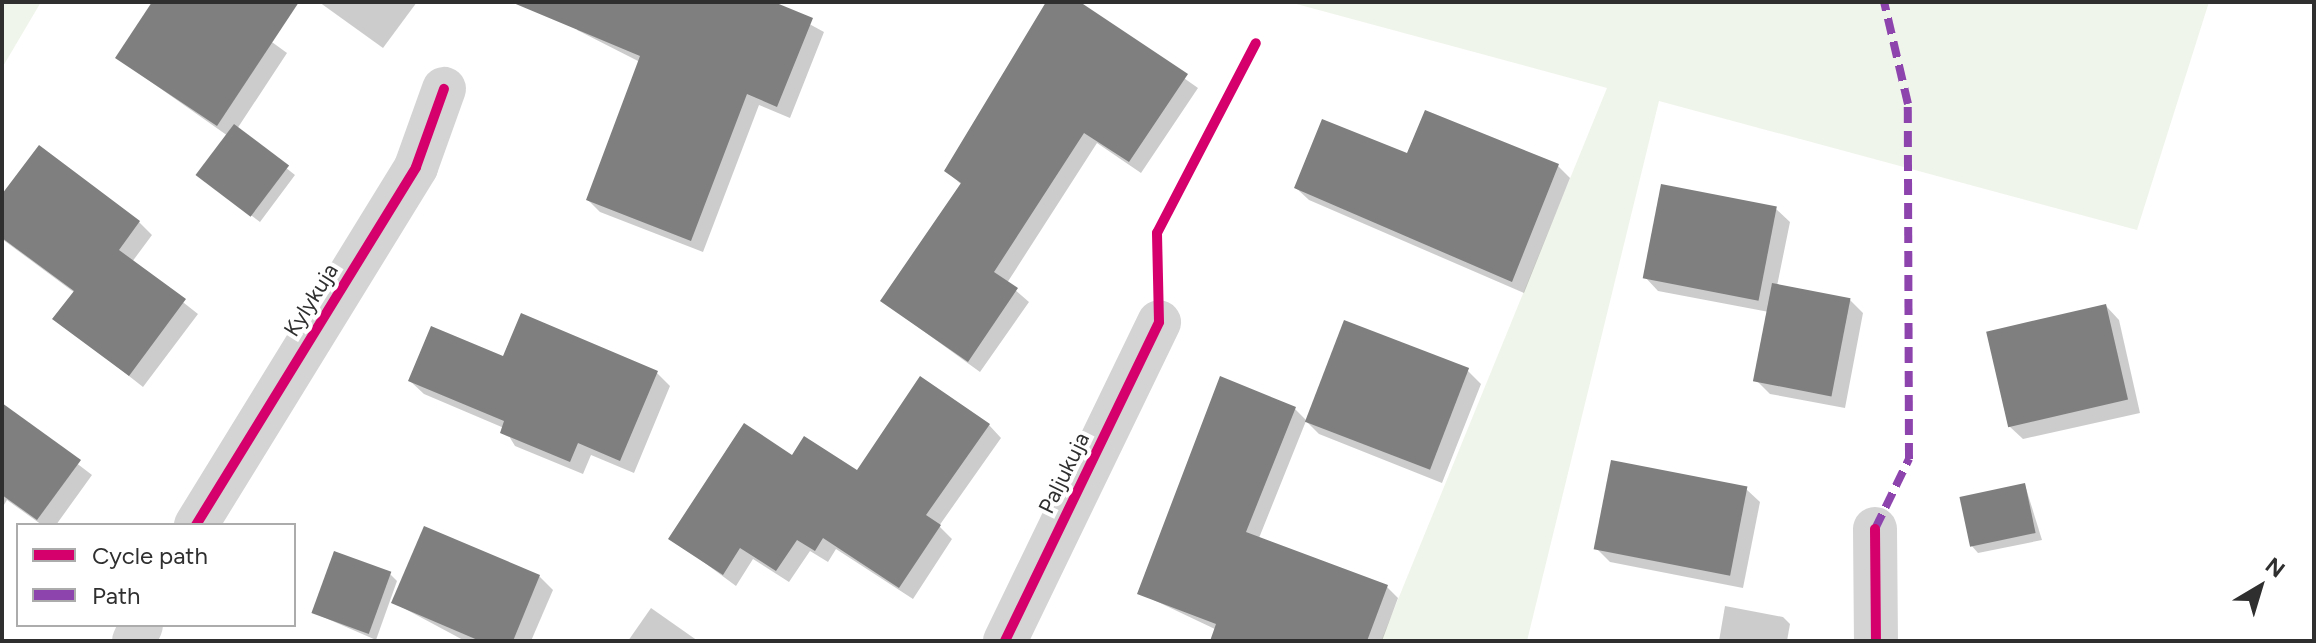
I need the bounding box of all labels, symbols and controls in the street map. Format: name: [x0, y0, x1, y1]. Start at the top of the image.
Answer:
street label: Kylykuja: [278, 259, 344, 341]
street label: Paljukuja: [1033, 428, 1095, 518]
legend: [16, 523, 296, 627]
text: Cycle path: [92, 541, 208, 570]
north arrow: [2220, 547, 2300, 627]
text: N: [2260, 552, 2290, 584]
text: Path: [92, 581, 140, 610]

